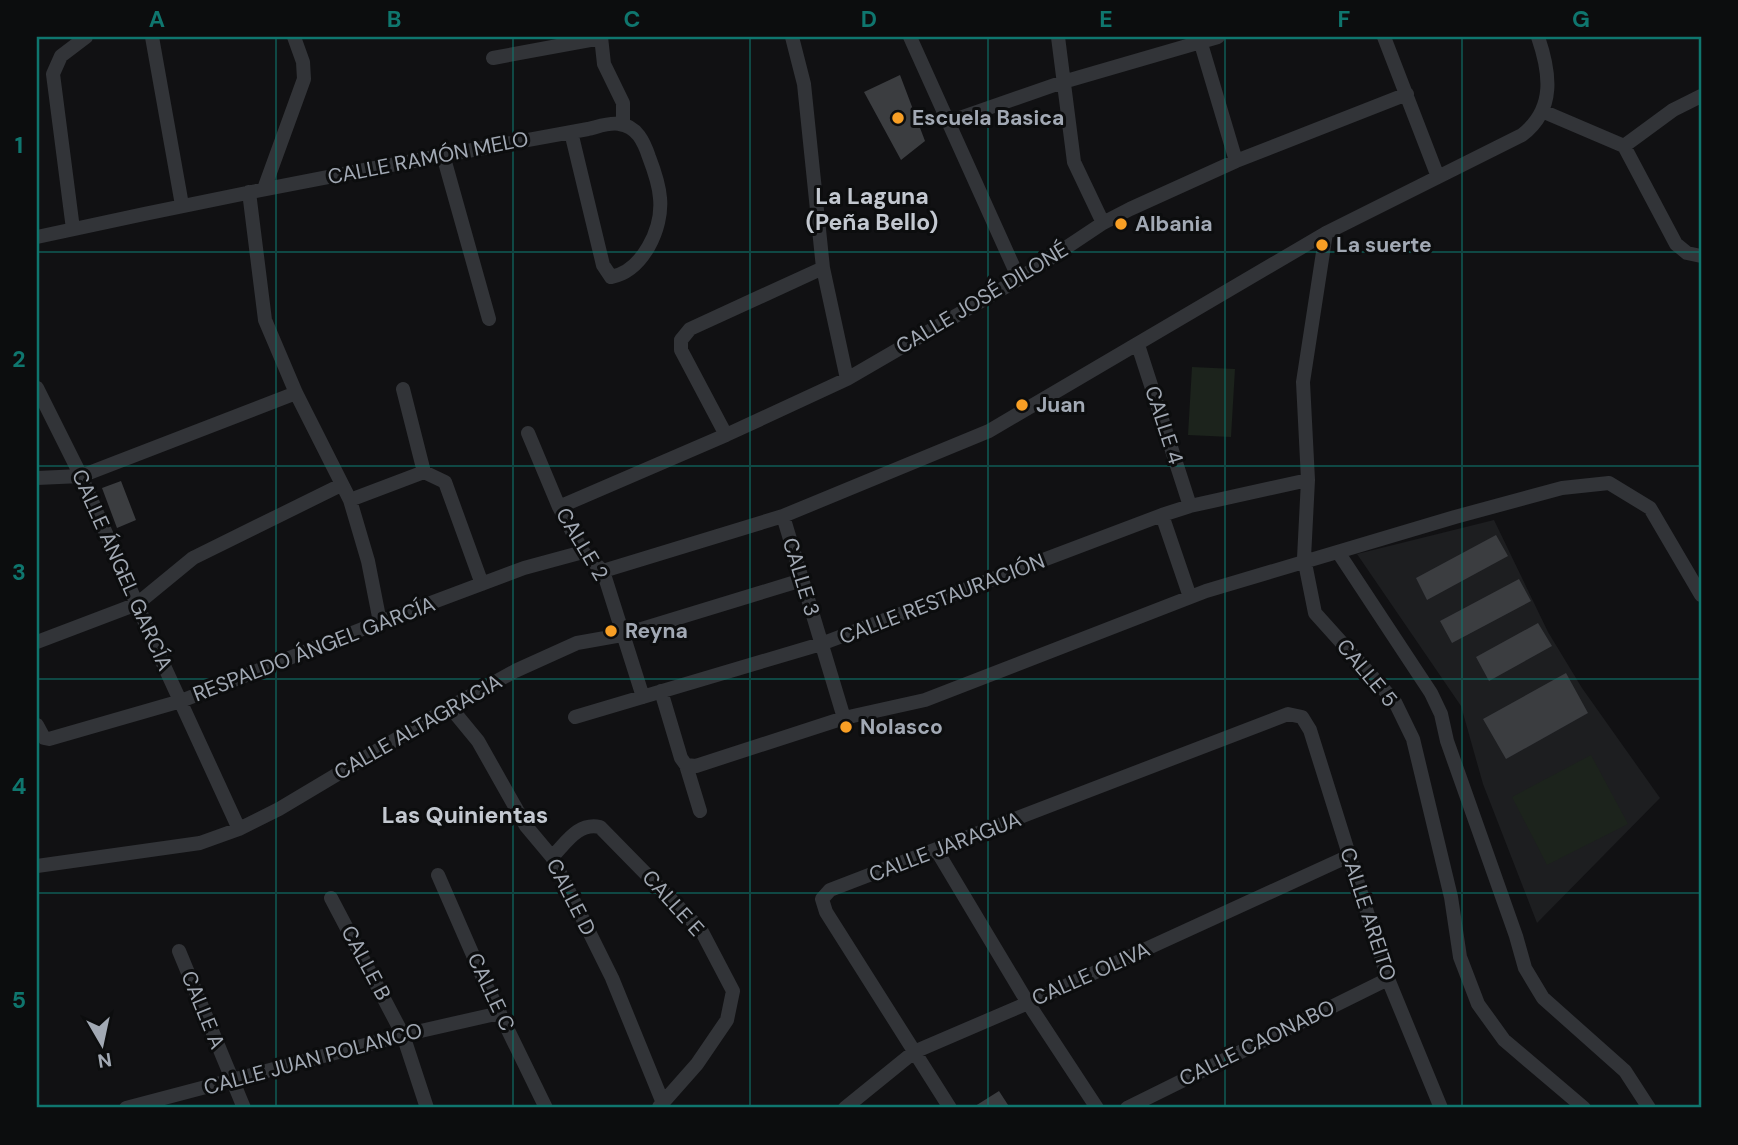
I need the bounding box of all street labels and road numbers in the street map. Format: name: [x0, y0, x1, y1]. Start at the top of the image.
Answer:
street label: CALLE RAMÓN MELO: [325, 125, 531, 191]
street label: CALLE JOSÉ DILONÉ: [891, 235, 1073, 361]
street label: CALLE 4: [1138, 382, 1190, 468]
street label: CALLE ÁNGEL GARCÍA: [65, 465, 179, 675]
street label: CALLE 2: [549, 502, 615, 586]
street label: CALLE 3: [776, 534, 826, 620]
street label: CALLE RESTAURACIÓN: [835, 547, 1049, 651]
street label: RESPALDO ÁNGEL GARCÍA: [189, 590, 439, 708]
street label: CALLE 5: [1330, 633, 1404, 713]
street label: CALLE ALTAGRACIA: [329, 667, 507, 787]
street label: CALLE JARAGUA: [865, 805, 1025, 889]
street label: CALLE AREITO: [1333, 844, 1403, 984]
street label: CALLE D: [540, 854, 602, 940]
street label: CALLE E: [636, 864, 710, 942]
street label: CALLE B: [335, 921, 397, 1005]
street label: CALLE OLIVA: [1028, 935, 1154, 1012]
street label: CALLE C: [461, 948, 521, 1036]
street label: CALLE A: [175, 967, 231, 1053]
street label: CALLE CAONABO: [1175, 993, 1339, 1093]
street label: CALLE JUAN POLANCO: [201, 1016, 425, 1102]

